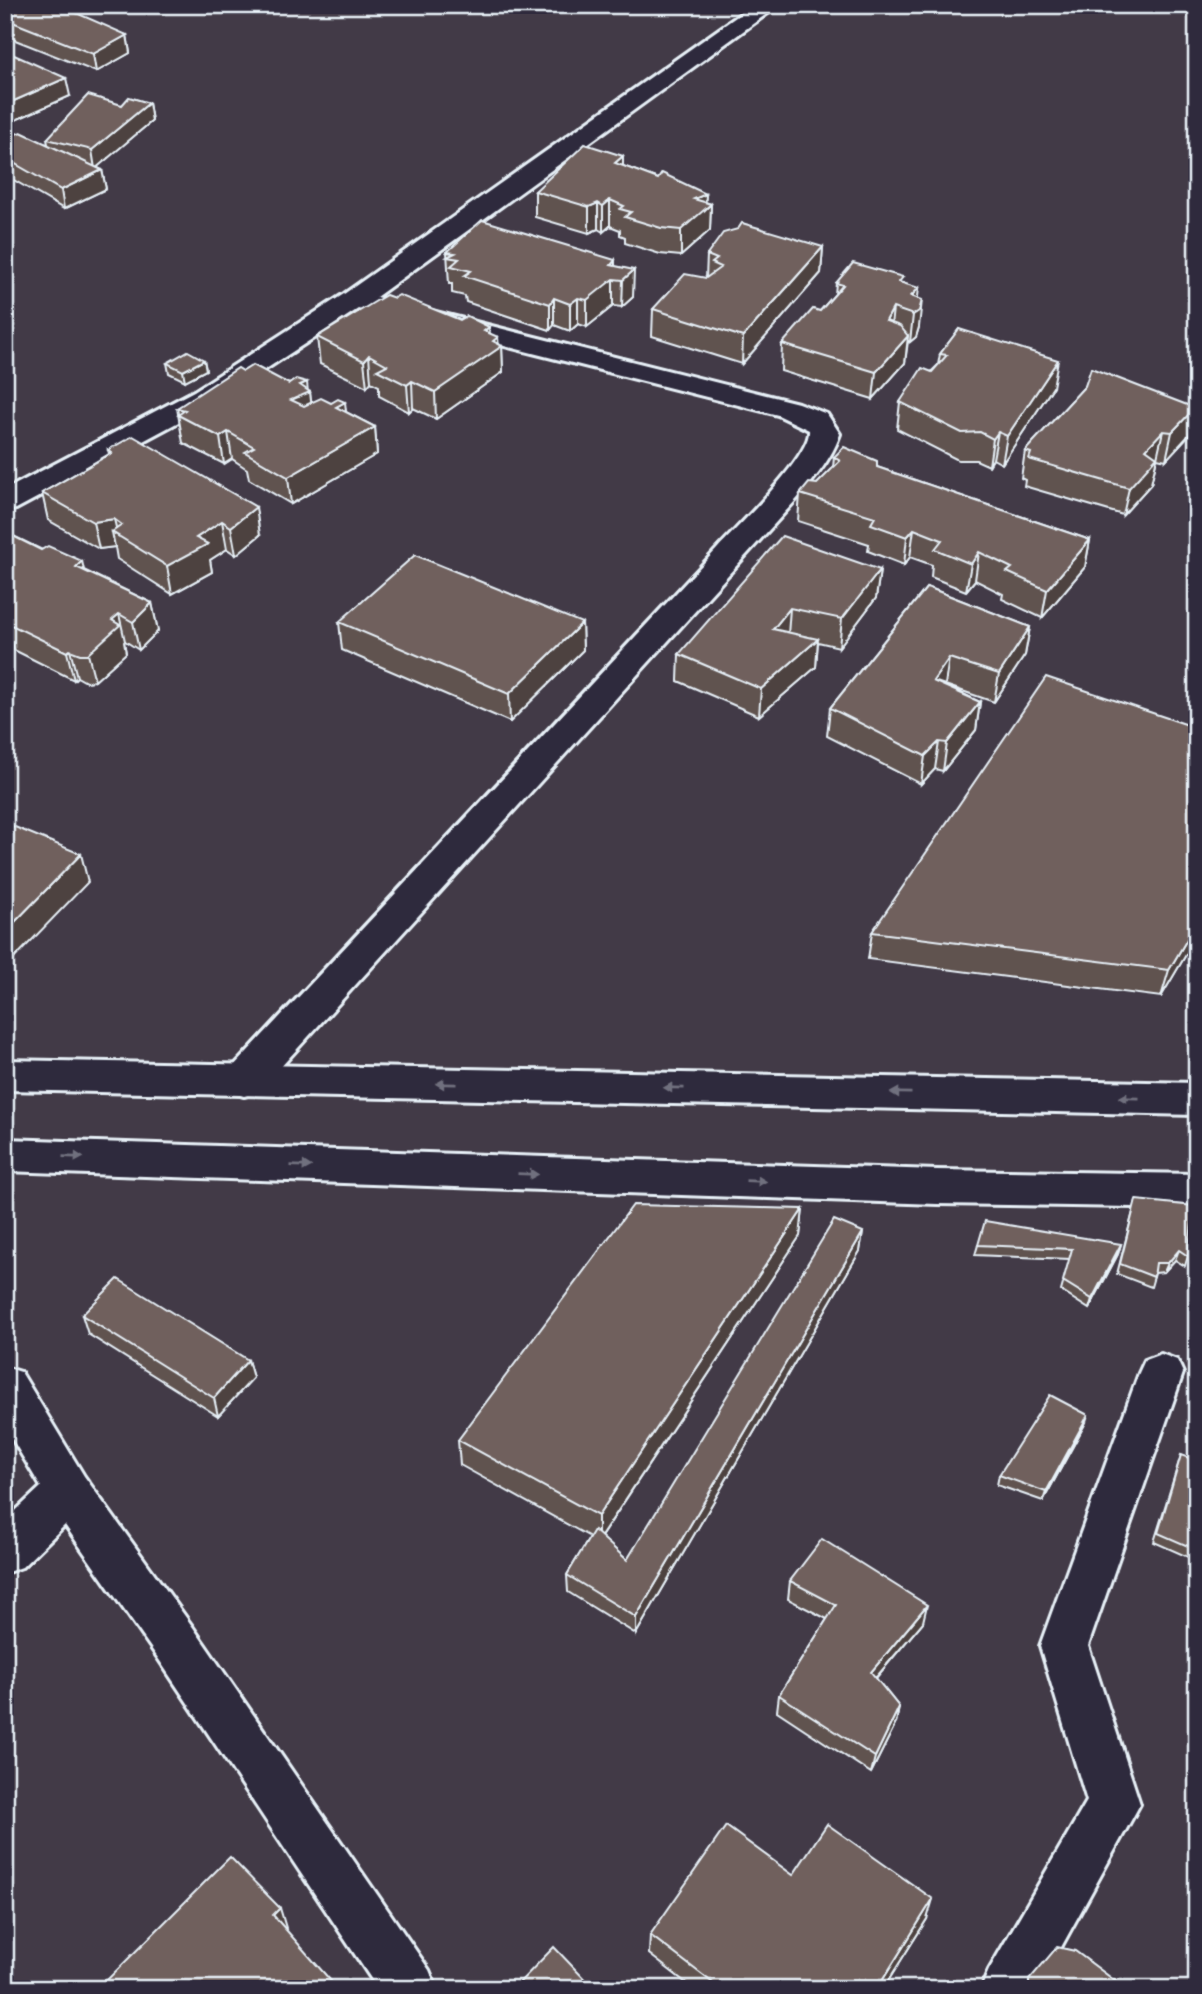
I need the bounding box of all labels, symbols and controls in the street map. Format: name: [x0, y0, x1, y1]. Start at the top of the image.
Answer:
one-way arrow: [435, 1079, 457, 1090]
one-way arrow: [662, 1083, 684, 1094]
one-way arrow: [890, 1087, 912, 1099]
one-way arrow: [1117, 1092, 1139, 1104]
one-way arrow: [63, 1152, 85, 1163]
one-way arrow: [290, 1161, 312, 1172]
one-way arrow: [517, 1168, 539, 1179]
one-way arrow: [745, 1175, 767, 1186]

